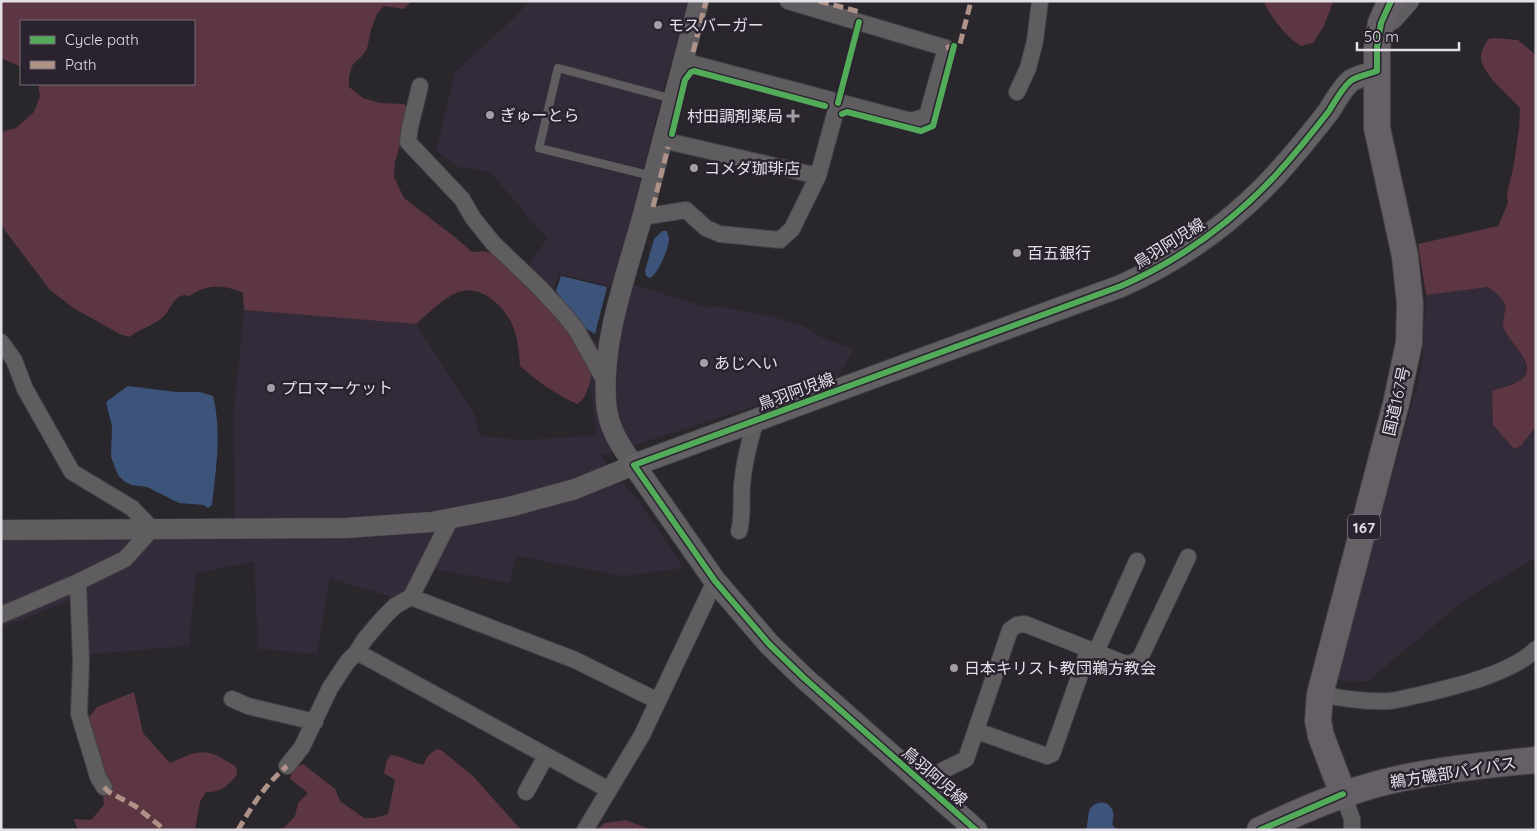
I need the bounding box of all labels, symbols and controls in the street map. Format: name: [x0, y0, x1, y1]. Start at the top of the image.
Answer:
place label: モスバーガー: [668, 15, 764, 35]
marker: モスバーガー: [652, 19, 664, 31]
legend: [20, 20, 195, 85]
scale bar: [1357, 20, 1460, 52]
text: 50 m: [1364, 27, 1399, 46]
text: Cycle path: [65, 30, 139, 49]
text: Path: [65, 55, 97, 74]
place label: ぎゅーとら: [500, 105, 580, 125]
place label: 村田調剤薬局: [687, 106, 783, 126]
marker: ぎゅーとら: [484, 109, 496, 121]
marker: 村田調剤薬局: [787, 110, 799, 122]
place label: コメダ珈琲店: [704, 158, 800, 178]
marker: コメダ珈琲店: [688, 162, 700, 174]
street label: 鳥羽阿児線: [1130, 213, 1208, 273]
place label: 百五銀行: [1027, 243, 1091, 263]
marker: 百五銀行: [1011, 247, 1023, 259]
place label: あじへい: [714, 353, 778, 373]
marker: あじへい: [698, 357, 710, 369]
street label: 国道167号: [1378, 364, 1414, 438]
street label: 鳥羽阿児線: [755, 368, 837, 414]
place label: プロマーケット: [281, 378, 393, 398]
marker: プロマーケット: [265, 382, 277, 394]
road number: 167: [1348, 514, 1380, 540]
place label: 日本キリスト教団鵜方教会: [964, 658, 1156, 678]
marker: 日本キリスト教団鵜方教会: [948, 662, 960, 674]
street label: 鳥羽阿児線: [898, 742, 972, 810]
street label: 鵜方磯部バイパス: [1388, 752, 1518, 792]

